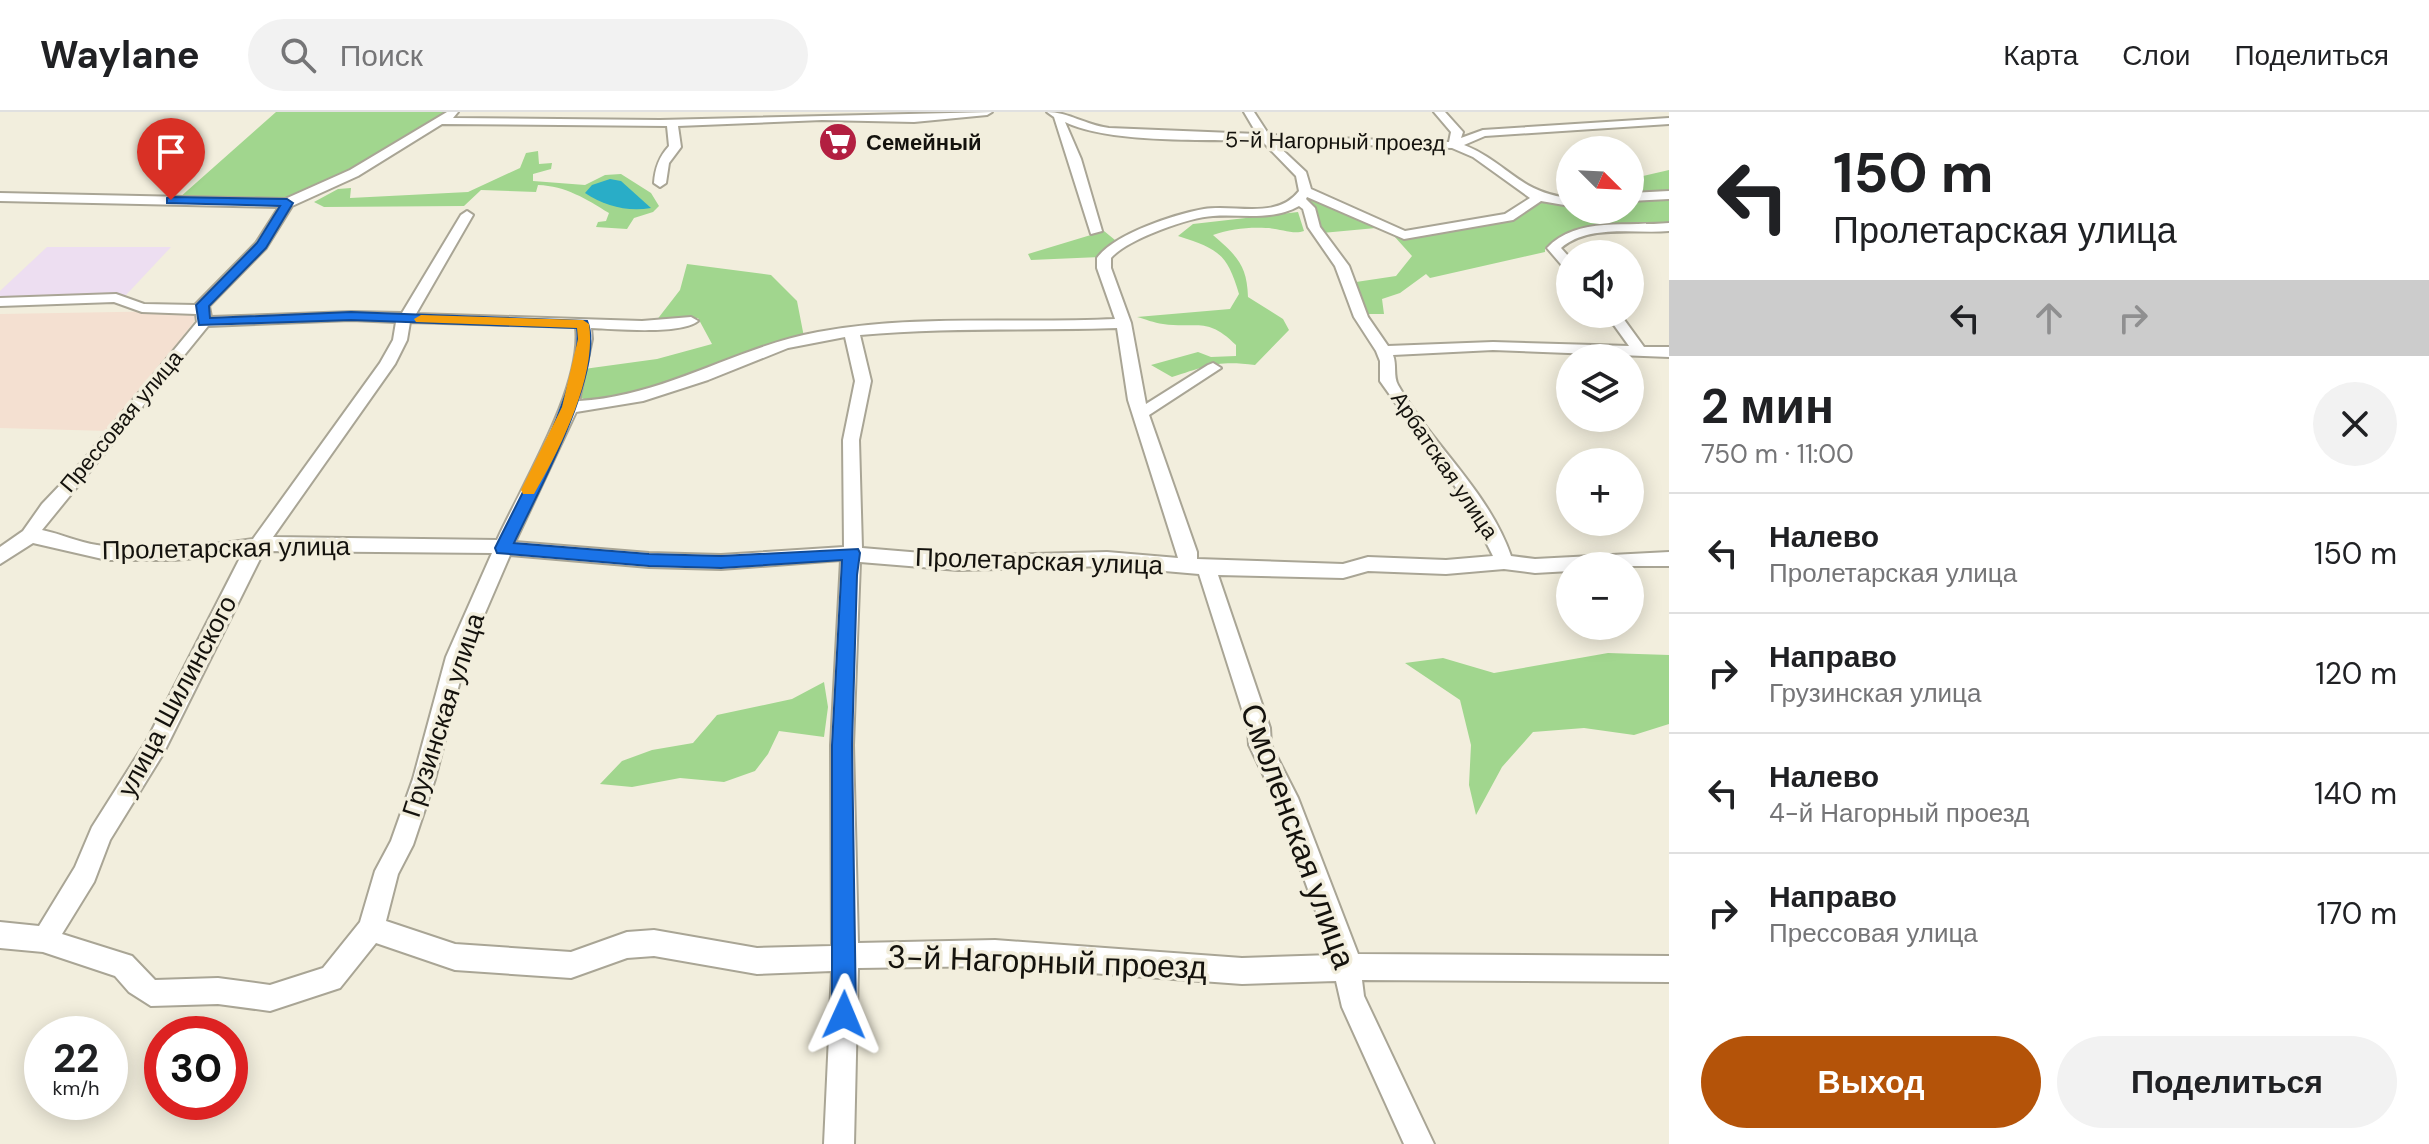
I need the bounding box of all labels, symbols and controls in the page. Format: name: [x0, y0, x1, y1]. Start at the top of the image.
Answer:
search box: [248, 19, 808, 91]
text: Waylane: [40, 30, 200, 80]
icon: search: [276, 33, 320, 77]
text: Поиск: [340, 36, 423, 75]
text: Карта: [2003, 37, 2078, 74]
text: Слои: [2122, 37, 2190, 74]
text: Поделиться: [2234, 37, 2389, 74]
pin: [137, 118, 205, 200]
supermarket icon: Семейный: [817, 121, 859, 163]
street label: 5-й Нагорный проезд: [1225, 125, 1446, 158]
place label: Семейный: [866, 128, 981, 157]
icon: arrive: [149, 130, 193, 174]
north arrow: [1556, 136, 1644, 224]
map controls: [1556, 136, 1644, 640]
text: 150 m: [1833, 136, 1994, 209]
icon: left: [1701, 144, 1805, 248]
text: Пролетарская улица: [1833, 207, 2177, 254]
button: sound: [1556, 240, 1644, 328]
icon: left: [1943, 296, 1987, 340]
icon: ahead: [2027, 296, 2071, 340]
icon: right: [2111, 296, 2155, 340]
street label: Прессовая улица: [53, 344, 190, 498]
button: layers: [1556, 344, 1644, 432]
text: 2 мин: [1701, 375, 1834, 438]
button: close: [2313, 382, 2397, 466]
street label: Арбатская улица: [1384, 386, 1505, 545]
text: 750 m · 11:00: [1701, 437, 1854, 471]
button: +: [1556, 448, 1644, 536]
text: Налево: [1769, 517, 1879, 556]
street label: Пролетарская улица: [102, 529, 351, 567]
icon: left: [1701, 531, 1745, 575]
text: 150 m: [2314, 534, 2397, 573]
street label: Пролетарская улица: [914, 540, 1164, 582]
button: −: [1556, 552, 1644, 640]
text: Пролетарская улица: [1769, 556, 2017, 590]
street label: улица Шилинского: [110, 589, 244, 803]
street label: Грузинская улица: [394, 608, 492, 821]
text: Направо: [1769, 637, 1897, 676]
icon: right: [1701, 651, 1745, 695]
text: 120 m: [2315, 654, 2397, 693]
text: Грузинская улица: [1769, 676, 1981, 710]
street label: Смоленская улица: [1231, 698, 1365, 974]
text: Налево: [1769, 757, 1879, 796]
icon: left: [1701, 771, 1745, 815]
text: 140 m: [2314, 774, 2397, 813]
text: 4-й Нагорный проезд: [1769, 796, 2029, 830]
text: Направо: [1769, 877, 1897, 916]
icon: right: [1701, 891, 1745, 935]
text: 170 m: [2317, 894, 2397, 933]
text: Прессовая улица: [1769, 916, 1978, 950]
street label: 3-й Нагорный проезд: [886, 935, 1208, 989]
position arrow: [802, 973, 886, 1057]
speed limit sign: 30: [144, 1016, 248, 1120]
text: 22: [53, 1032, 99, 1084]
button: Выход: [1701, 1036, 2041, 1128]
button: Поделиться: [2057, 1036, 2397, 1128]
text: km/h: [52, 1075, 100, 1101]

